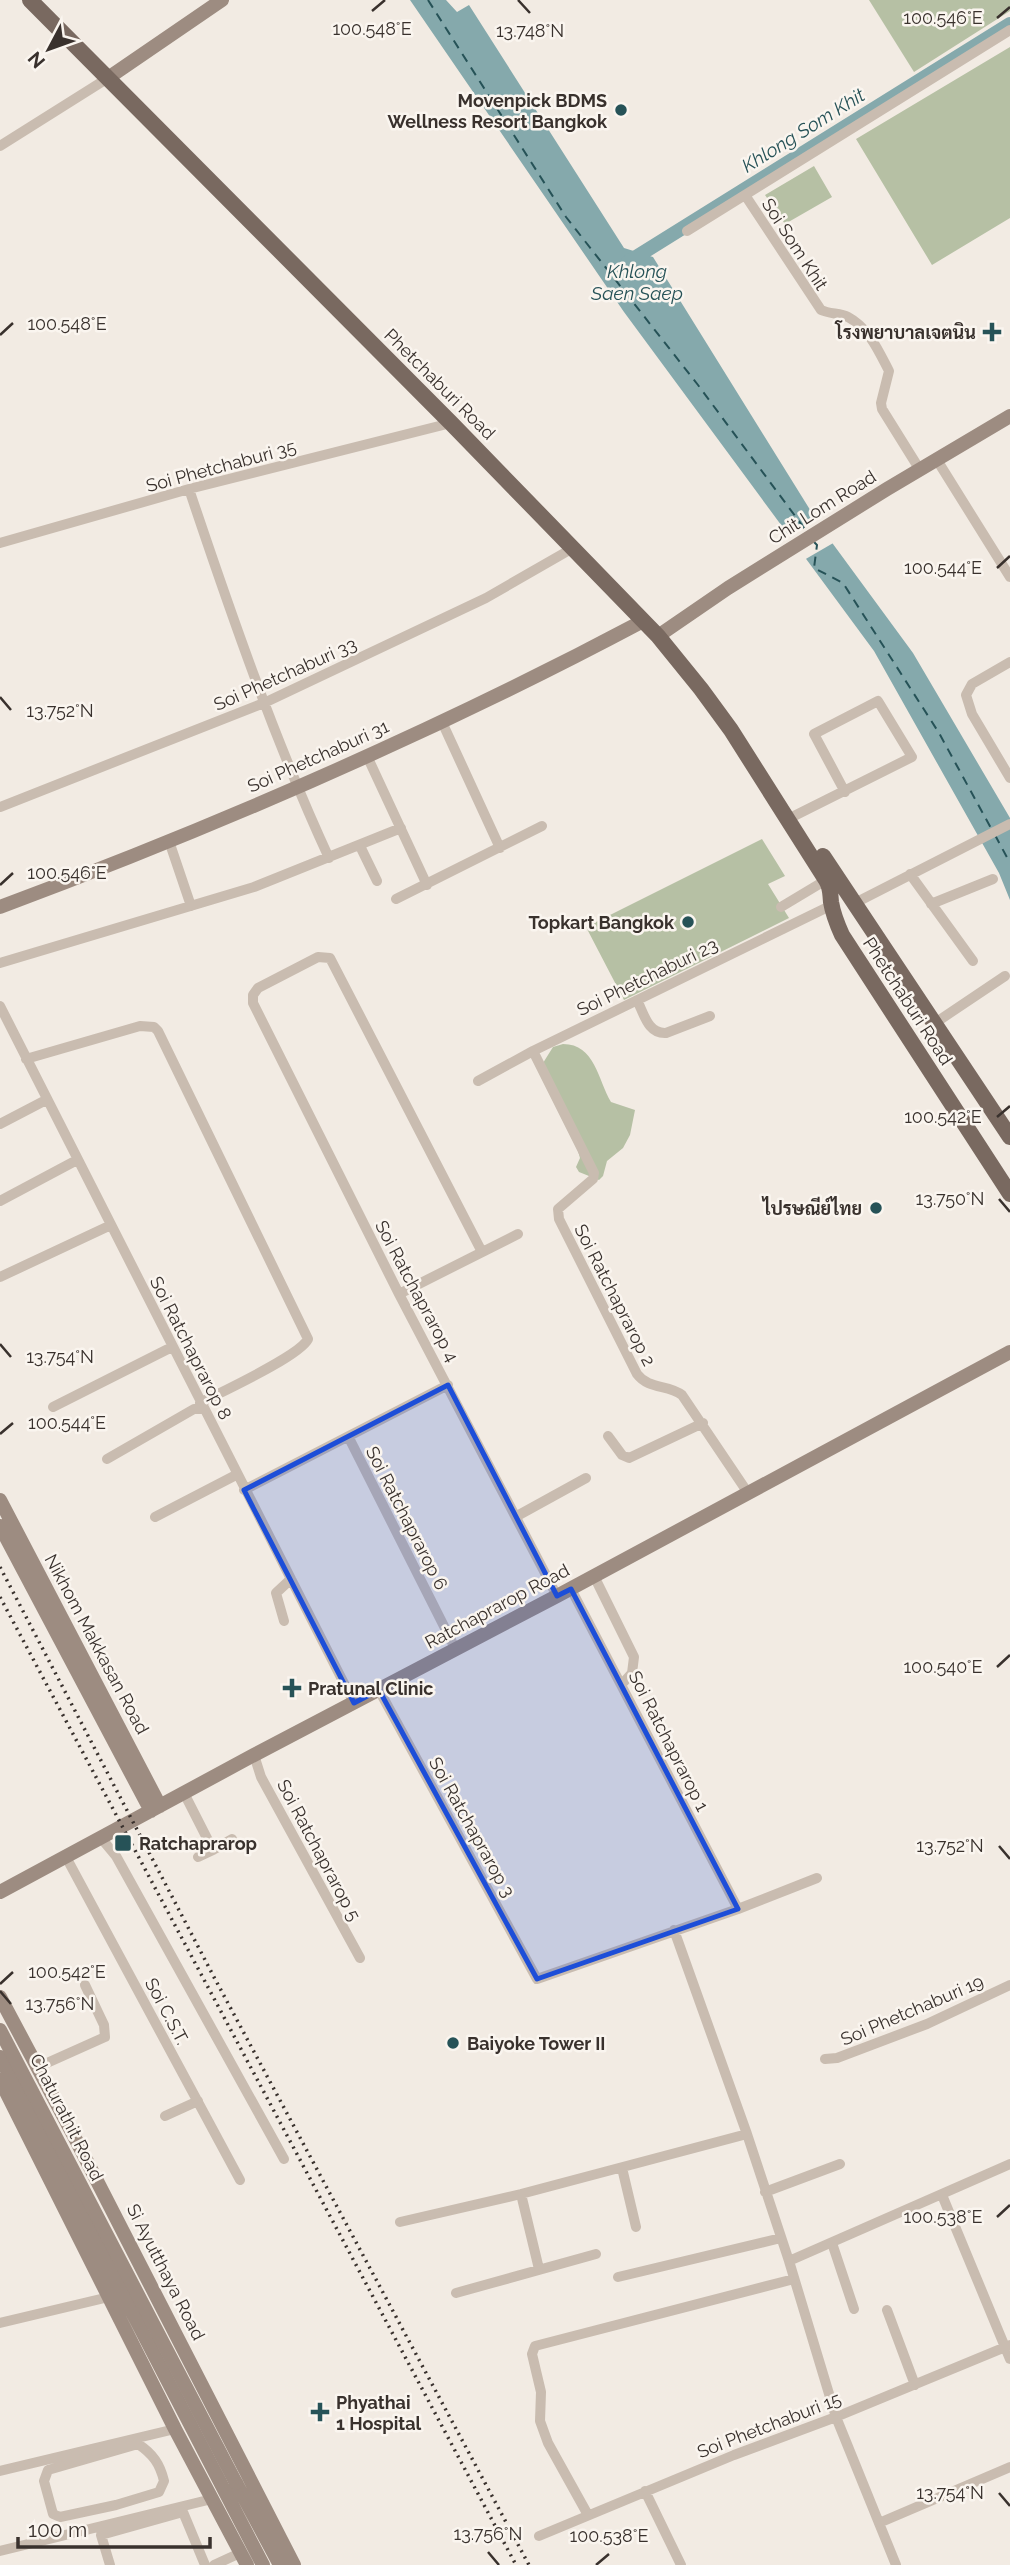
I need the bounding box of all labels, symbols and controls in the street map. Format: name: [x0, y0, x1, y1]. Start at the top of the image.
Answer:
text: 100.546°E: [903, 7, 983, 28]
north arrow: [14, 14, 84, 84]
text: 100.548°E: [332, 18, 412, 39]
text: 13.748°N: [496, 20, 564, 41]
text: N: [23, 47, 49, 73]
water label: Khlong Som Khit: [738, 83, 869, 177]
place label: Movenpick BDMS Wellness Resort Bangkok: [388, 90, 608, 132]
marker: Movenpick BDMS Wellness Resort Bangkok: [613, 102, 629, 118]
street label: Soi Som Khit: [758, 194, 832, 294]
water label: Khlong Saen Saep: [590, 260, 683, 304]
text: 100.548°E: [27, 313, 107, 334]
place label: โรงพยาบาลเจตนิน: [834, 320, 976, 343]
marker: โรงพยาบาลเจตนิน: [982, 322, 1002, 342]
street label: Phetchaburi Road: [380, 324, 500, 444]
street label: Soi Phetchaburi 35: [144, 436, 298, 496]
street label: Chit Lom Road: [764, 466, 880, 548]
text: 100.544°E: [904, 557, 982, 578]
street label: Soi Phetchaburi 33: [210, 633, 360, 715]
text: 13.752°N: [26, 700, 94, 721]
street label: Soi Phetchaburi 31: [244, 715, 392, 797]
text: 100.546°E: [27, 862, 107, 883]
place label: Topkart Bangkok: [528, 912, 675, 933]
marker: Topkart Bangkok: [680, 914, 696, 930]
street label: Phetchaburi Road: [859, 933, 957, 1069]
street label: Soi Phetchaburi 23: [573, 934, 721, 1020]
text: 100.542°E: [904, 1106, 982, 1127]
text: 13.750°N: [916, 1188, 984, 1209]
place label: ไปรษณีย์ไทย: [761, 1196, 862, 1219]
marker: ไปรษณีย์ไทย: [868, 1200, 884, 1216]
street label: Soi Ratchaprarop 4: [371, 1217, 463, 1365]
street label: Soi Ratchaprarop 2: [570, 1220, 660, 1370]
street label: Soi Ratchaprarop 8: [146, 1273, 236, 1423]
text: 13.754°N: [26, 1346, 94, 1367]
text: 100.544°E: [28, 1412, 106, 1433]
street label: Soi Ratchaprarop 6: [362, 1443, 452, 1593]
street label: Nikhom Makkasan Road: [41, 1550, 153, 1738]
street label: Ratchaprarop Road: [421, 1559, 573, 1653]
text: 100.540°E: [903, 1656, 983, 1677]
street label: Soi Ratchaprarop 1: [624, 1667, 714, 1815]
marker: Pratunal Clinic: [282, 1678, 302, 1698]
place label: Pratunal Clinic: [308, 1678, 433, 1699]
street label: Soi Ratchaprarop 3: [425, 1753, 519, 1901]
street label: Soi Ratchaprarop 5: [273, 1776, 365, 1924]
marker: Ratchaprarop: [113, 1833, 133, 1853]
place label: Ratchaprarop: [139, 1833, 257, 1854]
text: 13.752°N: [916, 1835, 984, 1856]
text: 100.542°E: [28, 1961, 106, 1982]
street label: Soi Phetchaburi 19: [837, 1970, 987, 2050]
street label: Soi C.S.T.: [141, 1974, 193, 2048]
text: 13.756°N: [26, 1993, 94, 2014]
place label: Baiyoke Tower II: [467, 2033, 605, 2054]
marker: Baiyoke Tower II: [445, 2035, 461, 2051]
street label: Chaturathit Road: [26, 2050, 108, 2184]
street label: Si Ayutthaya Road: [123, 2200, 209, 2344]
text: 100.538°E: [904, 2206, 983, 2227]
street label: Soi Phetchaburi 15: [694, 2388, 844, 2462]
place label: Phyathai 1 Hospital: [336, 2392, 422, 2434]
marker: Phyathai 1 Hospital: [310, 2402, 330, 2422]
text: 13.754°N: [916, 2482, 984, 2503]
scale bar: [18, 2506, 210, 2550]
text: 100 m: [28, 2517, 87, 2542]
text: 13.756°N: [454, 2523, 522, 2544]
text: 100.538°E: [570, 2525, 649, 2546]

